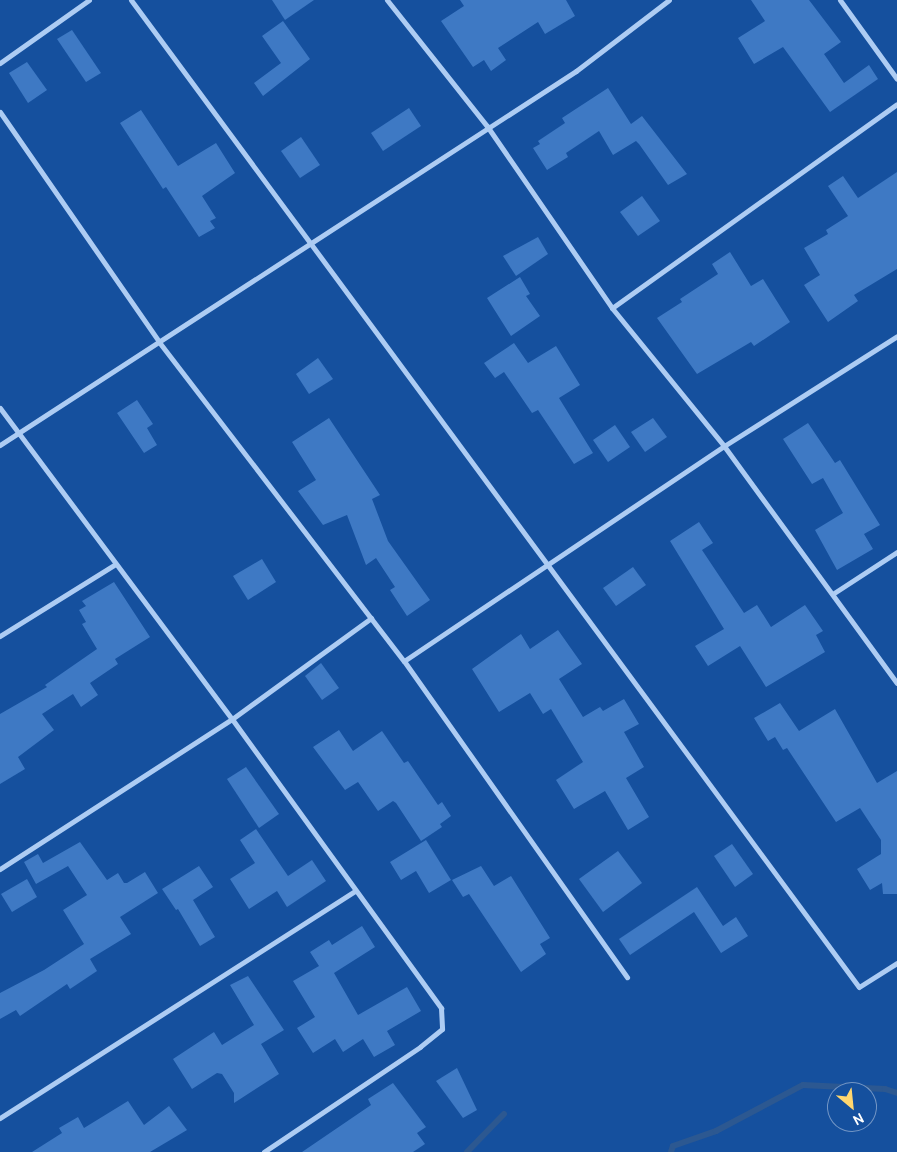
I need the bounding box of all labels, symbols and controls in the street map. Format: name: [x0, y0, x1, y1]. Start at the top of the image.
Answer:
north arrow: [827, 1082, 877, 1132]
text: N: [850, 1109, 867, 1130]

